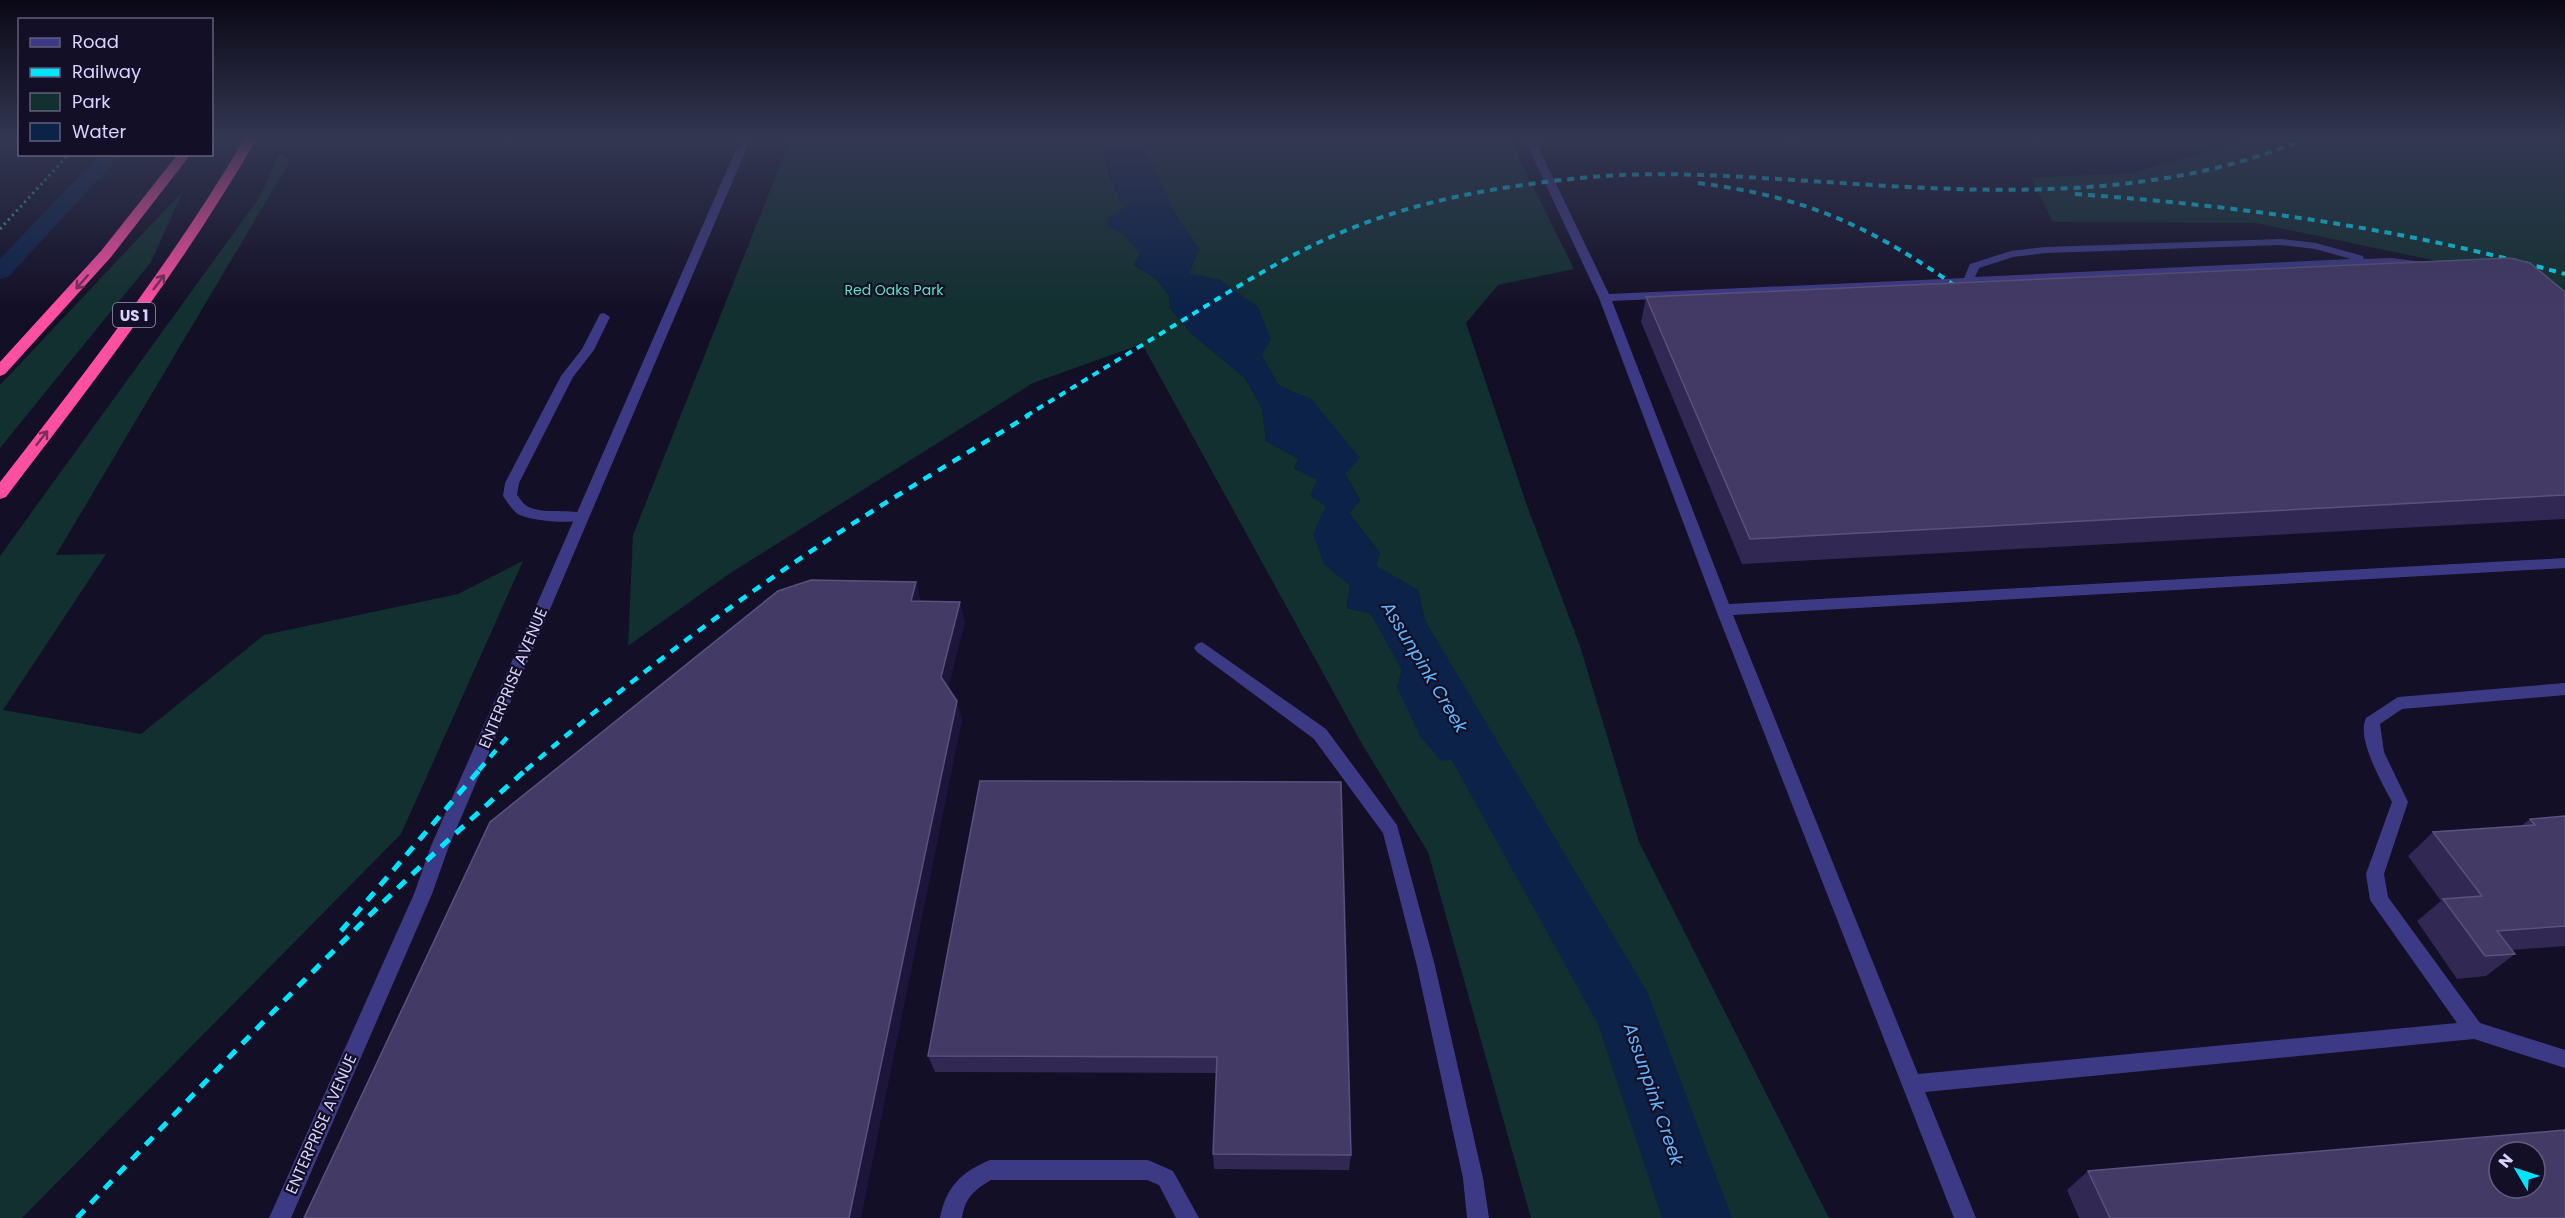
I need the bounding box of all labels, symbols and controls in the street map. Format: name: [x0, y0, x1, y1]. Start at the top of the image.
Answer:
legend: [18, 18, 213, 156]
text: Road: [72, 29, 119, 54]
text: Railway: [72, 59, 141, 84]
text: Park: [72, 89, 111, 114]
text: Water: [72, 119, 126, 144]
one-way arrow: [75, 274, 89, 289]
one-way arrow: [153, 275, 165, 291]
park label: Red Oaks Park: [844, 280, 944, 300]
road number: US 1: [113, 303, 155, 327]
one-way arrow: [36, 431, 48, 447]
water label: Assunpink Creek: [1375, 596, 1474, 738]
street label: ENTERPRISE AVENUE: [473, 604, 553, 752]
water label: Assunpink Creek: [1618, 1019, 1690, 1169]
street label: ENTERPRISE AVENUE: [280, 1050, 362, 1198]
north arrow: [2487, 1140, 2547, 1200]
text: N: [2493, 1149, 2518, 1173]

